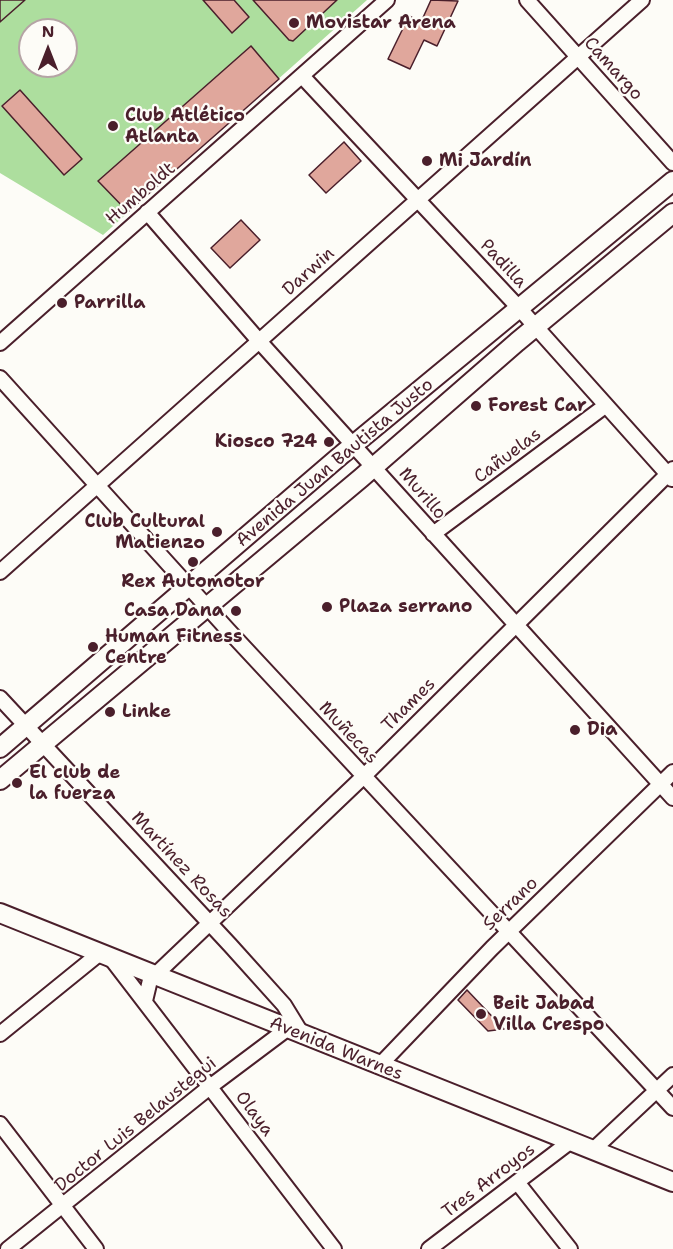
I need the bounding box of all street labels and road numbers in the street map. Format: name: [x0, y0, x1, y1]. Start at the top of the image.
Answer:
street label: Camargo: [579, 33, 647, 105]
street label: Humboldt: [102, 158, 180, 230]
street label: Padilla: [475, 235, 531, 293]
street label: Darwin: [279, 243, 339, 301]
street label: Avenida Juan Bautista Justo: [232, 374, 438, 552]
street label: Cañuelas: [470, 424, 546, 488]
street label: Murillo: [394, 464, 450, 524]
street label: Thames: [378, 674, 440, 736]
street label: Muñecas: [314, 697, 382, 769]
street label: Martínez Rosas: [126, 807, 236, 923]
street label: Serrano: [479, 873, 543, 935]
street label: Avenida Warnes: [266, 1012, 406, 1086]
street label: Doctor Luis Belaustegui: [51, 1053, 221, 1197]
street label: Olaya: [230, 1087, 278, 1141]
street label: Tres Arroyos: [438, 1139, 540, 1223]

